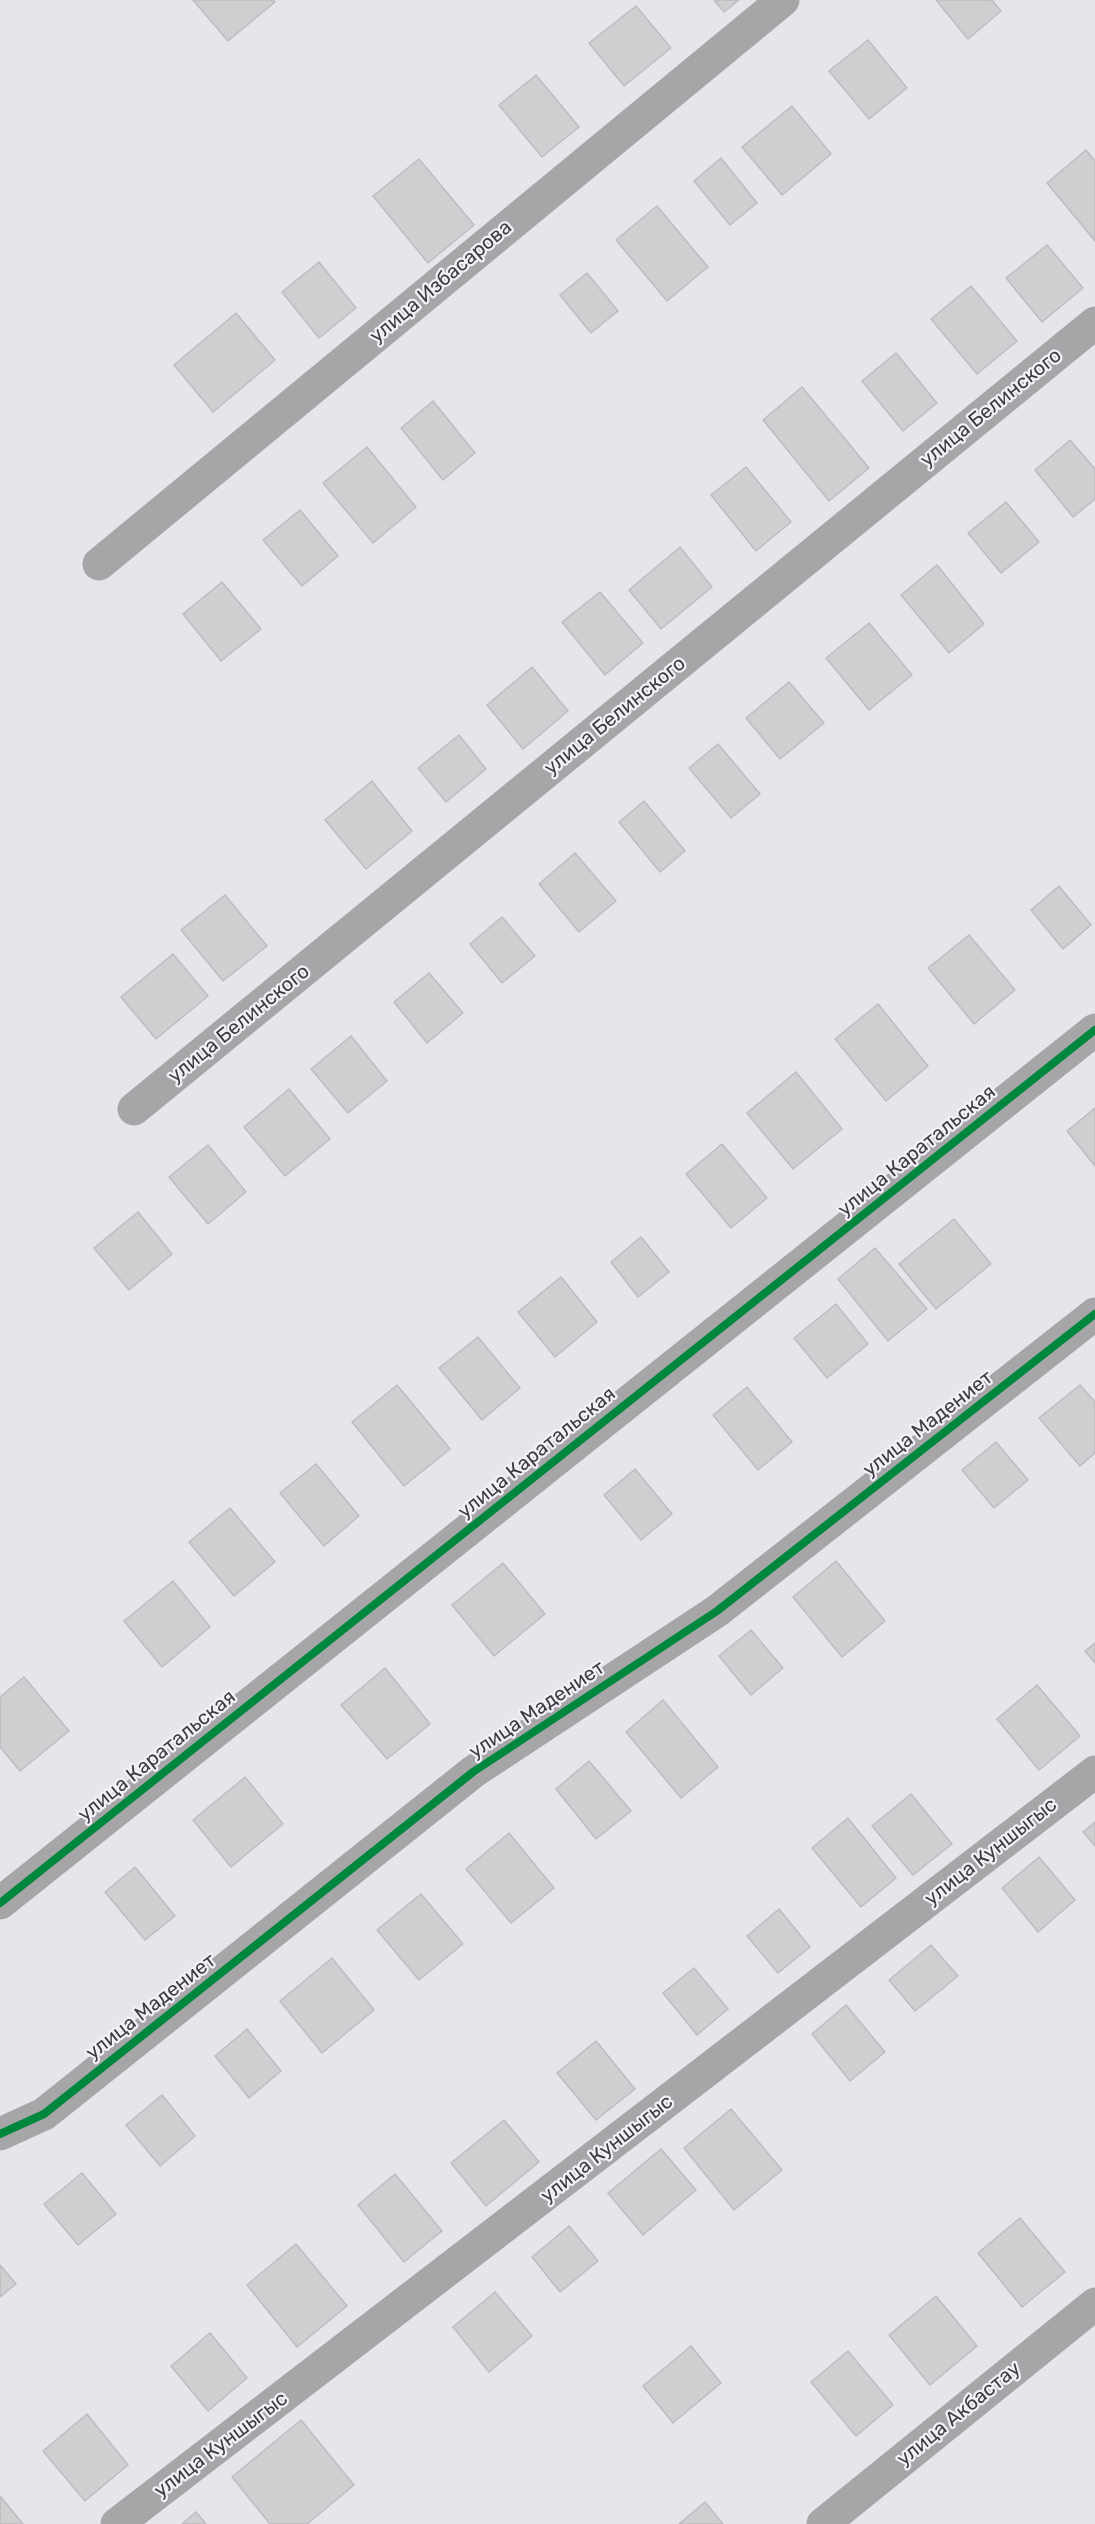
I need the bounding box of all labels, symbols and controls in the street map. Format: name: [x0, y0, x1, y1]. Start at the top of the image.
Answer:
street label: улица Избасарова: [365, 216, 517, 348]
street label: улица Белинского: [915, 344, 1067, 472]
street label: улица Белинского: [539, 652, 691, 780]
street label: улица Белинского: [163, 960, 315, 1088]
street label: улица Каратальская: [833, 1080, 1001, 1222]
street label: улица Мадениет: [858, 1366, 998, 1482]
street label: улица Каратальская: [453, 1382, 621, 1524]
street label: улица Мадениет: [465, 1656, 609, 1764]
street label: улица Каратальская: [73, 1685, 241, 1827]
street label: улица Куншыгыс: [920, 1793, 1062, 1911]
street label: улица Мадениет: [81, 1949, 221, 2065]
street label: улица Куншыгыс: [536, 2090, 678, 2208]
street label: улица Акбастау: [892, 2357, 1026, 2471]
street label: улица Куншыгыс: [149, 2387, 293, 2503]

